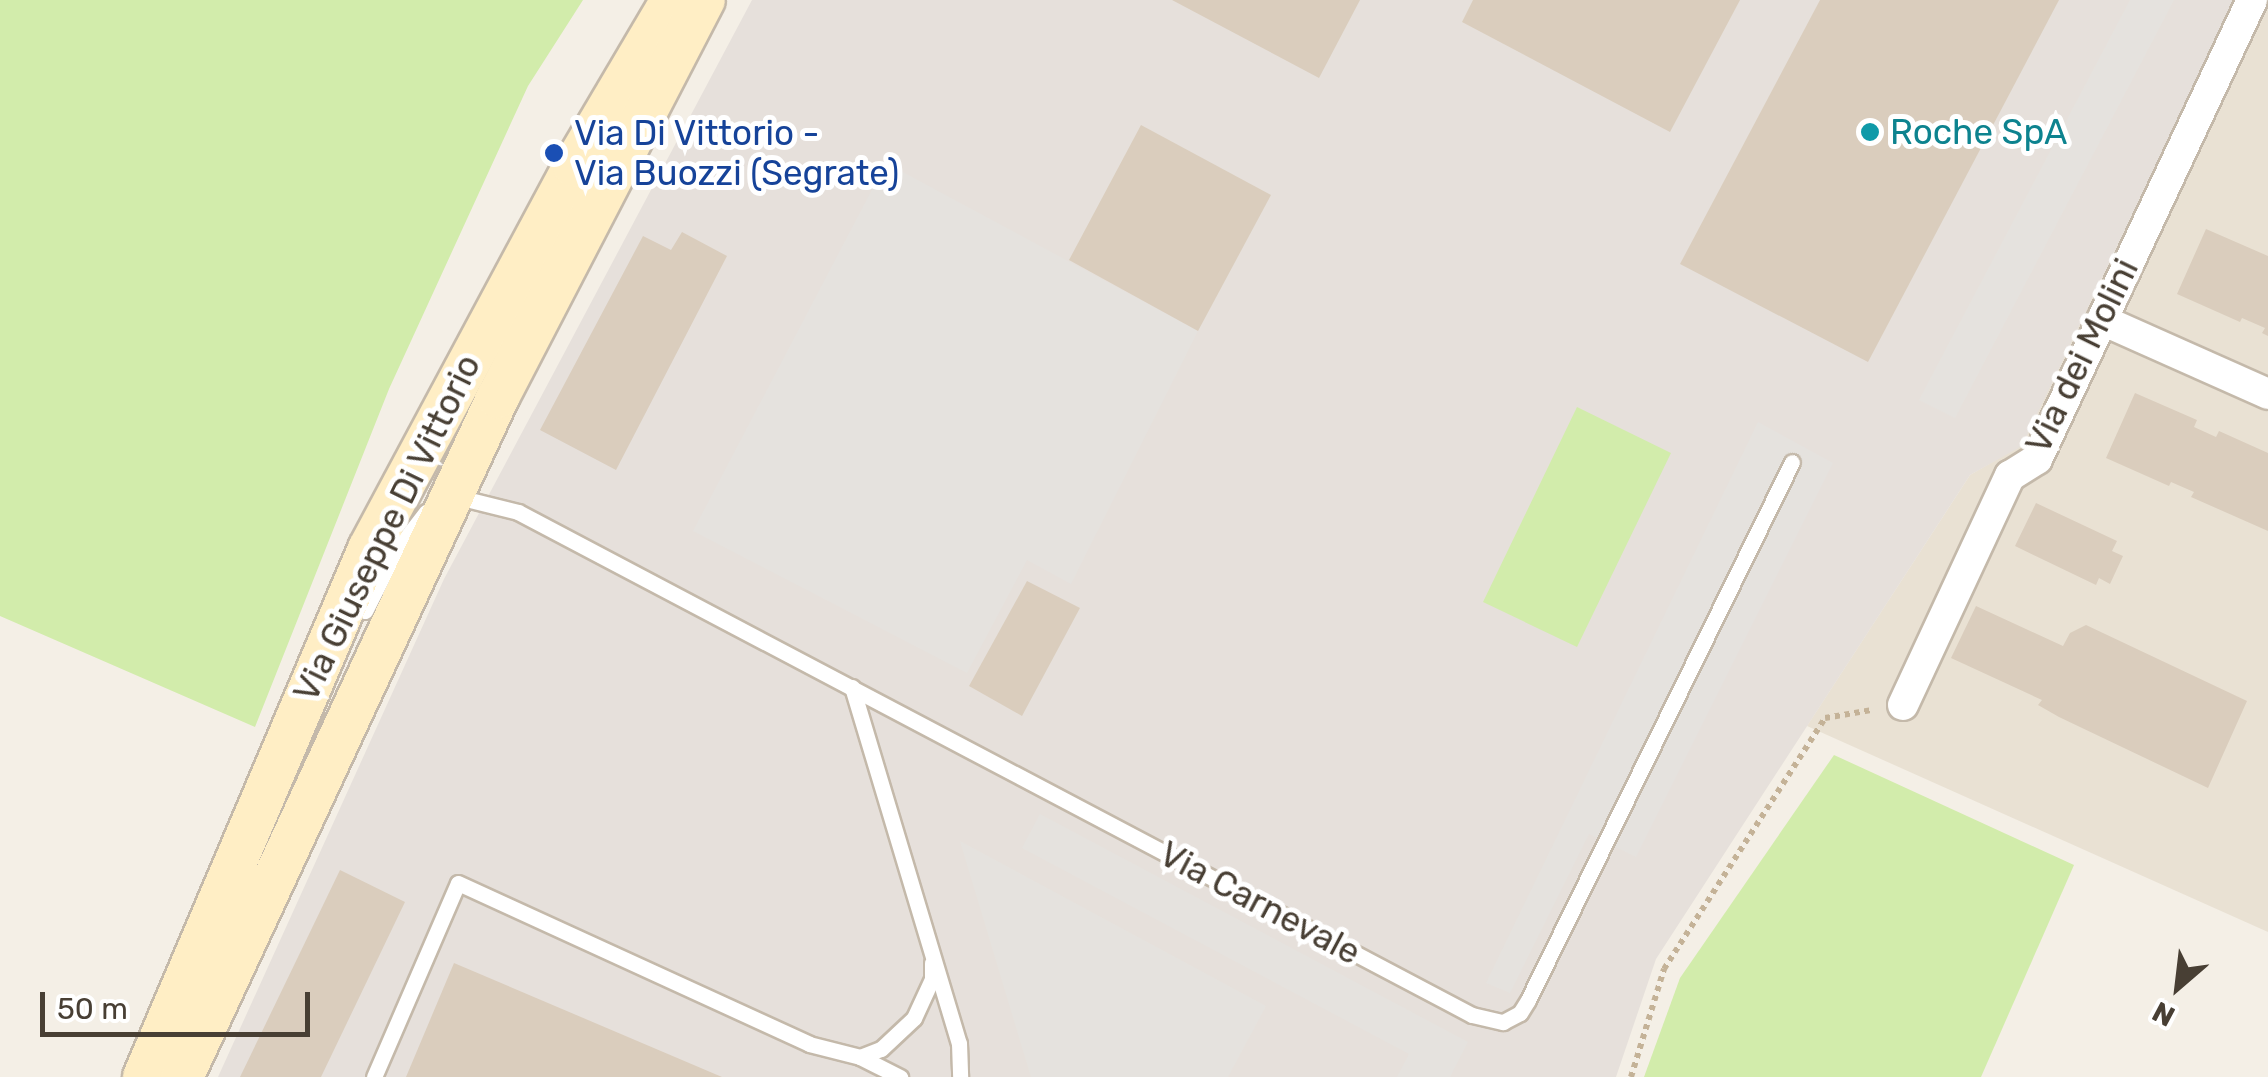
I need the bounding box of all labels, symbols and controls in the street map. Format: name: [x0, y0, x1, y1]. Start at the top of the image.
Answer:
place label: Roche SpA: [1890, 111, 2067, 153]
place label: Via Di Vittorio - Via Buozzi (Segrate): [574, 112, 899, 194]
marker: Roche SpA: [1859, 121, 1881, 143]
marker: Via Di Vittorio - Via Buozzi (Segrate): [543, 142, 565, 164]
street label: Via dei Molini: [2017, 252, 2147, 460]
street label: Via Giuseppe Di Vittorio: [284, 347, 490, 709]
street label: Via Carnevale: [1152, 832, 1368, 974]
north arrow: [2128, 937, 2228, 1037]
scale bar: [45, 972, 315, 1034]
text: 50 m: [57, 991, 128, 1027]
text: N: [2147, 995, 2180, 1033]

